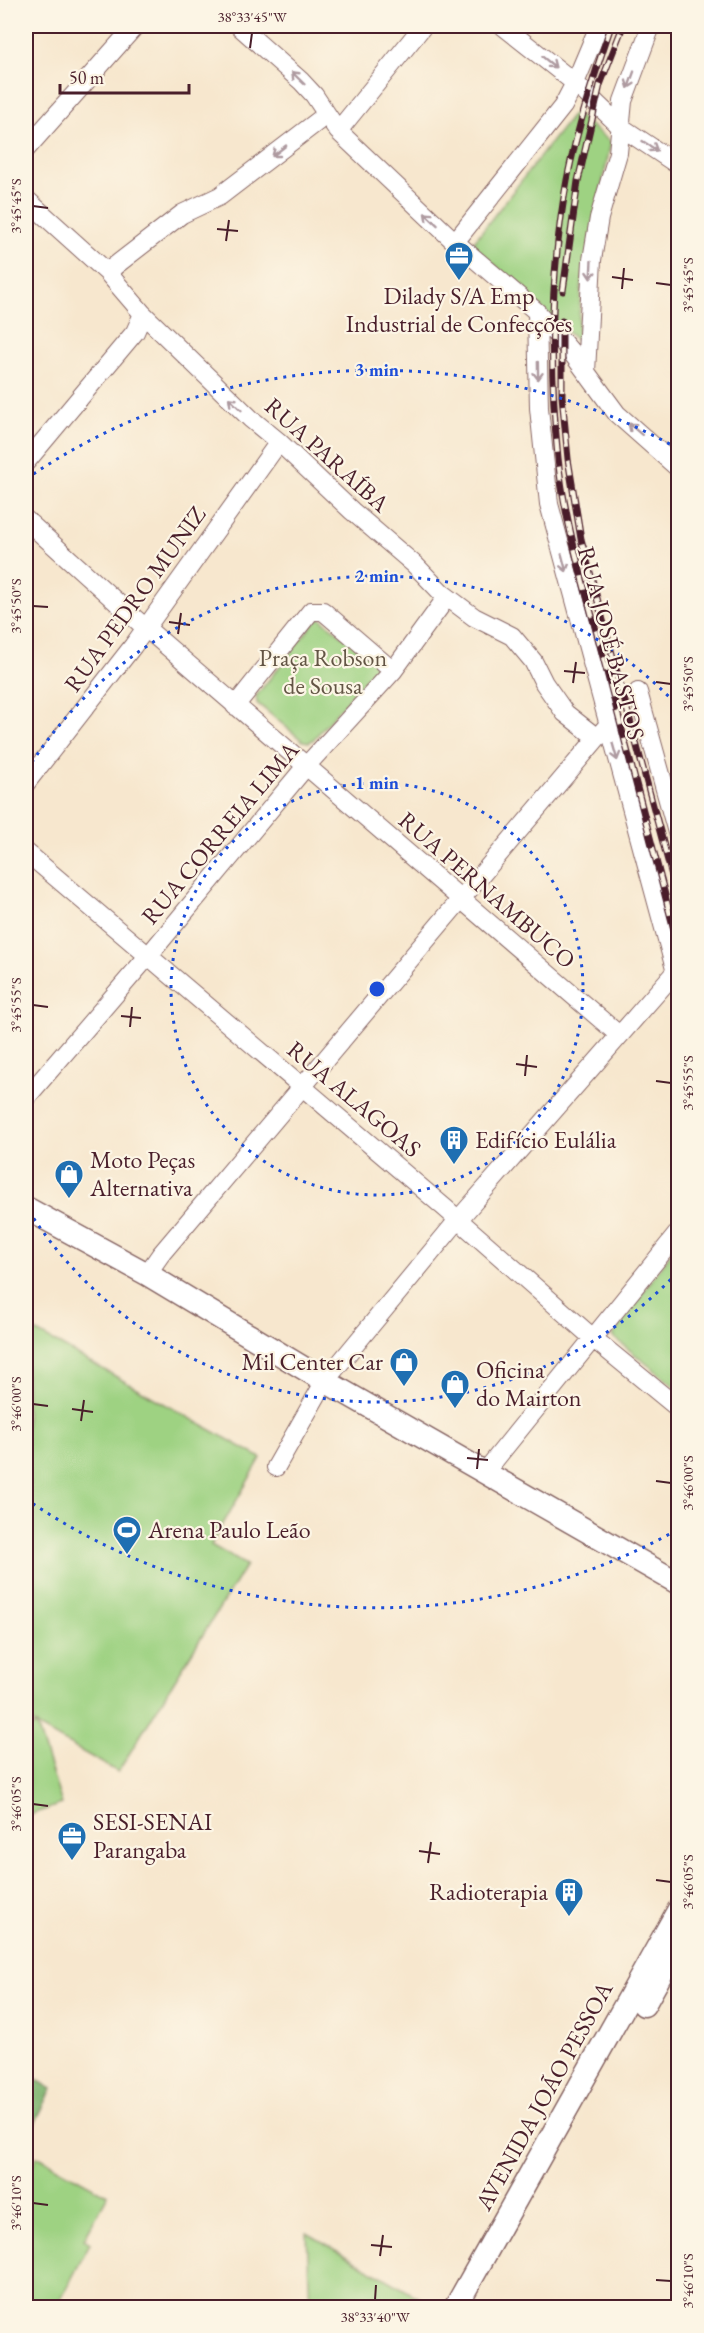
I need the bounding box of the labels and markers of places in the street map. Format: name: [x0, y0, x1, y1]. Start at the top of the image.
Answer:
office icon: Dilady S/A Emp Industrial de Confecções: [443, 240, 475, 282]
place label: Dilady S/A Emp Industrial de Confecções: [346, 280, 572, 339]
centre of rings: [367, 979, 387, 999]
building icon: Edifício Eulália: [438, 1124, 470, 1166]
place label: Edifício Eulália: [475, 1124, 617, 1155]
place label: Moto Peças Alternativa: [89, 1144, 195, 1203]
shop icon: Moto Peças Alternativa: [53, 1158, 85, 1200]
place label: Mil Center Car: [242, 1346, 383, 1377]
shop icon: Mil Center Car: [388, 1346, 420, 1388]
place label: Oficina do Mairton: [476, 1354, 582, 1413]
shop icon: Oficina do Mairton: [439, 1368, 471, 1410]
sports icon: Arena Paulo Leão: [111, 1514, 143, 1556]
place label: Arena Paulo Leão: [147, 1514, 311, 1545]
place label: SESI-SENAI Parangaba: [93, 1806, 212, 1865]
office icon: SESI-SENAI Parangaba: [56, 1820, 88, 1862]
place label: Radioterapia: [429, 1876, 548, 1907]
building icon: Radioterapia: [553, 1876, 585, 1918]

